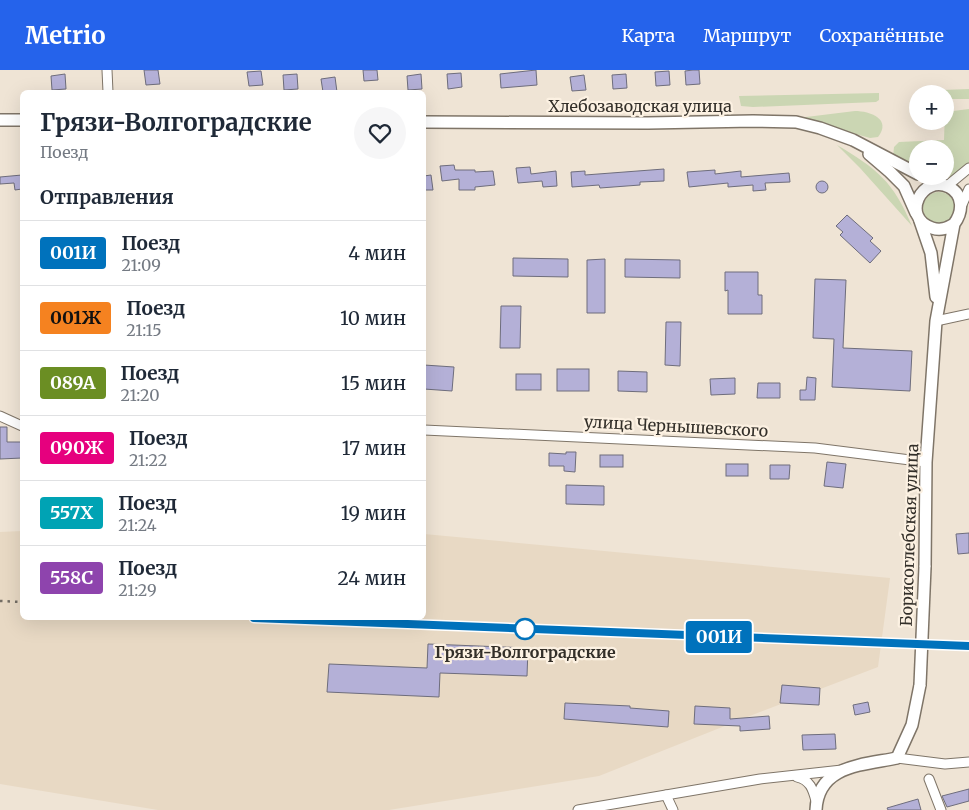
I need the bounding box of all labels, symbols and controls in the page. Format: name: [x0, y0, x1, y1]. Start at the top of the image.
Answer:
text: Metrio: [25, 20, 105, 51]
text: Карта: [622, 24, 675, 47]
text: Маршрут: [703, 24, 791, 47]
text: Сохранённые: [819, 24, 944, 47]
map controls: [909, 85, 954, 185]
button: +: [909, 85, 954, 130]
street label: Хлебозаводская улица: [548, 96, 732, 116]
text: Грязи-Волгоградские: [40, 107, 312, 138]
button: heart: [354, 107, 406, 159]
button: −: [909, 140, 954, 185]
text: Поезд: [40, 142, 88, 162]
text: Отправления: [40, 185, 174, 209]
text: Поезд: [121, 231, 180, 255]
text: 001И: [50, 241, 96, 264]
text: 4 мин: [348, 241, 406, 265]
text: 21:09: [121, 255, 161, 275]
text: Поезд: [126, 296, 185, 320]
text: 001Ж: [50, 306, 101, 329]
text: 10 мин: [340, 306, 406, 330]
text: 21:15: [126, 320, 162, 340]
text: Поезд: [121, 361, 180, 385]
text: 089А: [50, 371, 96, 394]
text: 15 мин: [341, 371, 406, 395]
text: 21:20: [121, 385, 160, 405]
street label: улица Чернышевского: [583, 411, 769, 441]
text: Поезд: [129, 426, 188, 450]
text: 090Ж: [50, 436, 104, 459]
text: 17 мин: [342, 436, 406, 460]
street label: Борисоглебская улица: [896, 443, 922, 627]
text: 21:22: [129, 450, 167, 470]
text: Поезд: [118, 491, 177, 515]
text: 557Х: [50, 501, 93, 524]
text: 19 мин: [341, 501, 406, 525]
text: 21:24: [118, 515, 157, 535]
text: Поезд: [118, 556, 177, 580]
text: 558С: [50, 566, 93, 589]
text: 24 мин: [338, 566, 406, 590]
text: 21:29: [118, 580, 157, 600]
marker: Грязи-Волгоградские: [514, 618, 536, 640]
line badge: 001И: [684, 621, 754, 653]
text: 001И: [696, 625, 742, 648]
place label: Грязи-Волгоградские: [434, 642, 616, 662]

